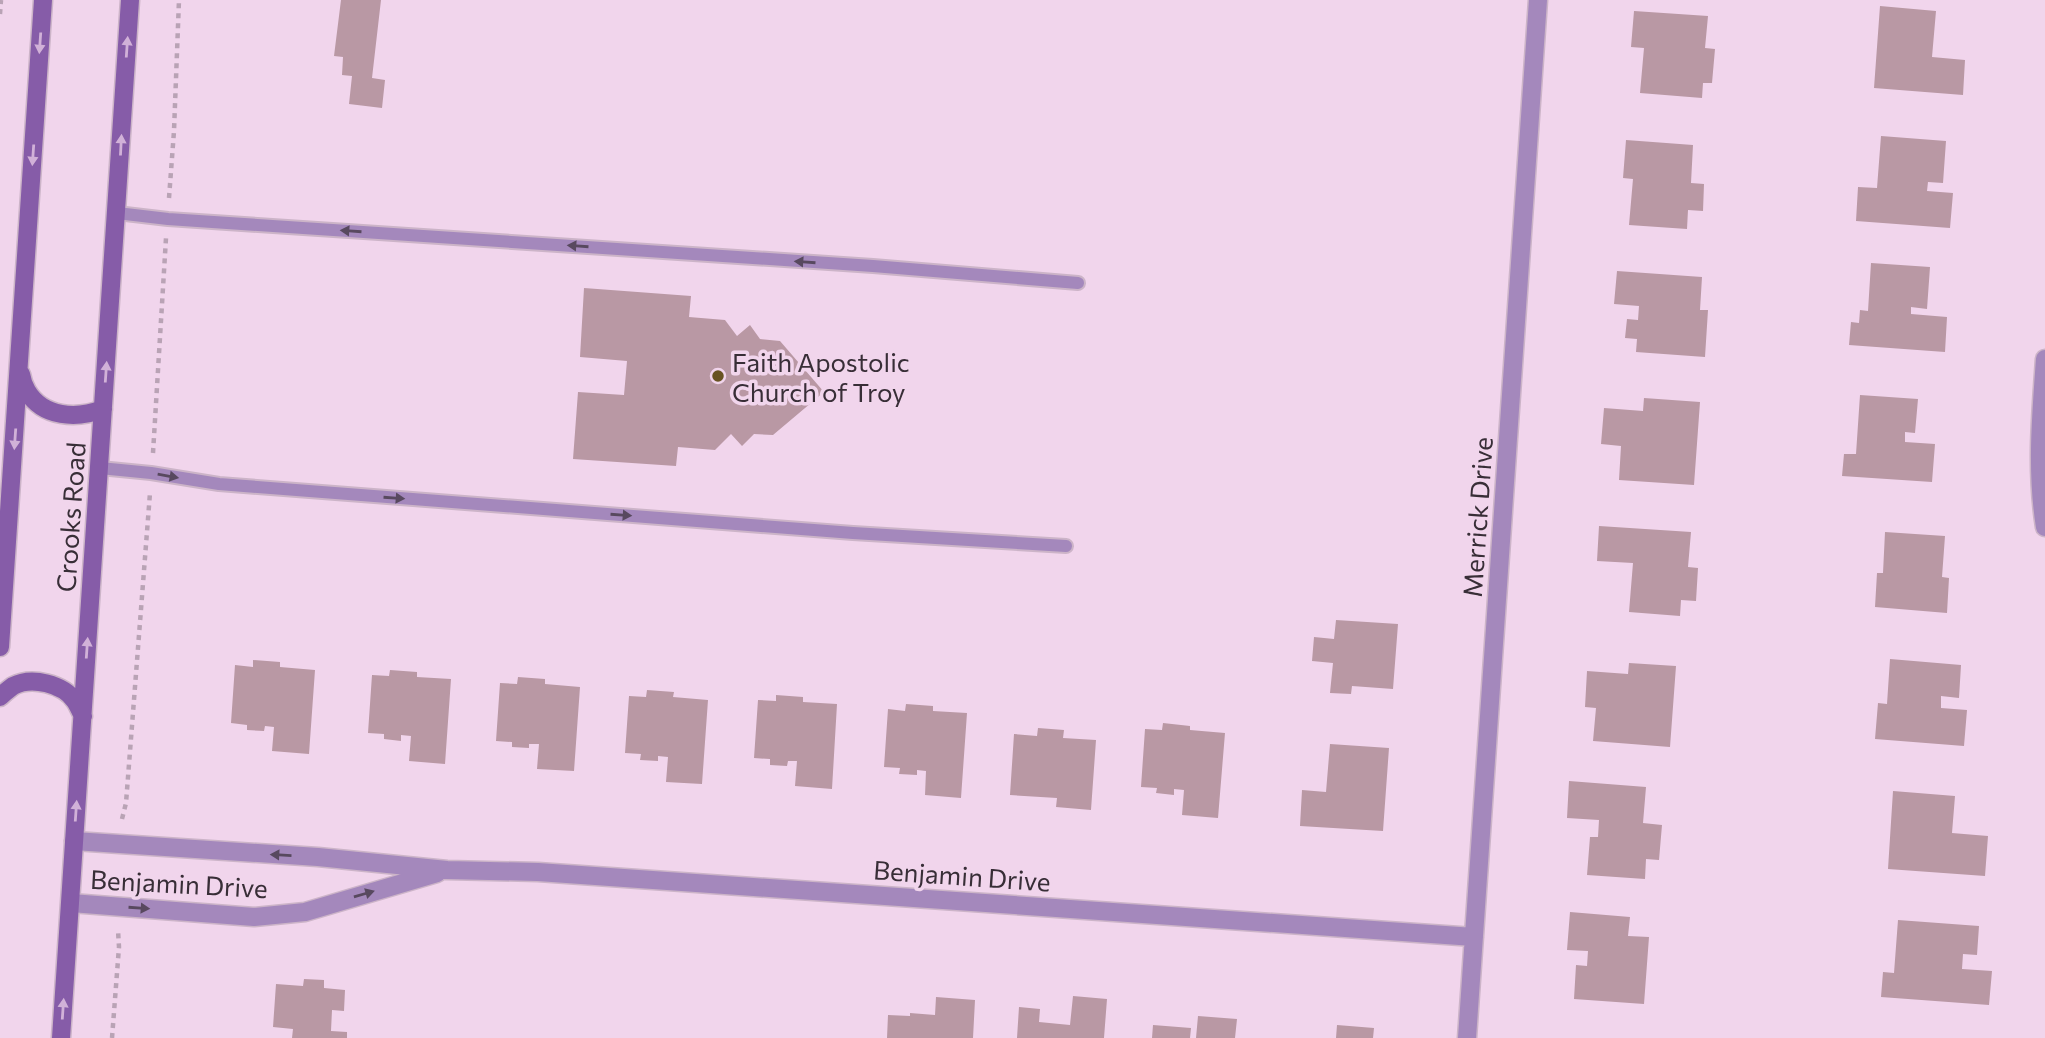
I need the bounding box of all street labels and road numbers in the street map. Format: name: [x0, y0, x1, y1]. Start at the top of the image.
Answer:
street label: Merrick Drive: [1456, 436, 1498, 598]
street label: Crooks Road: [49, 441, 91, 593]
street label: Benjamin Drive: [872, 853, 1052, 897]
street label: Benjamin Drive: [89, 863, 269, 903]

